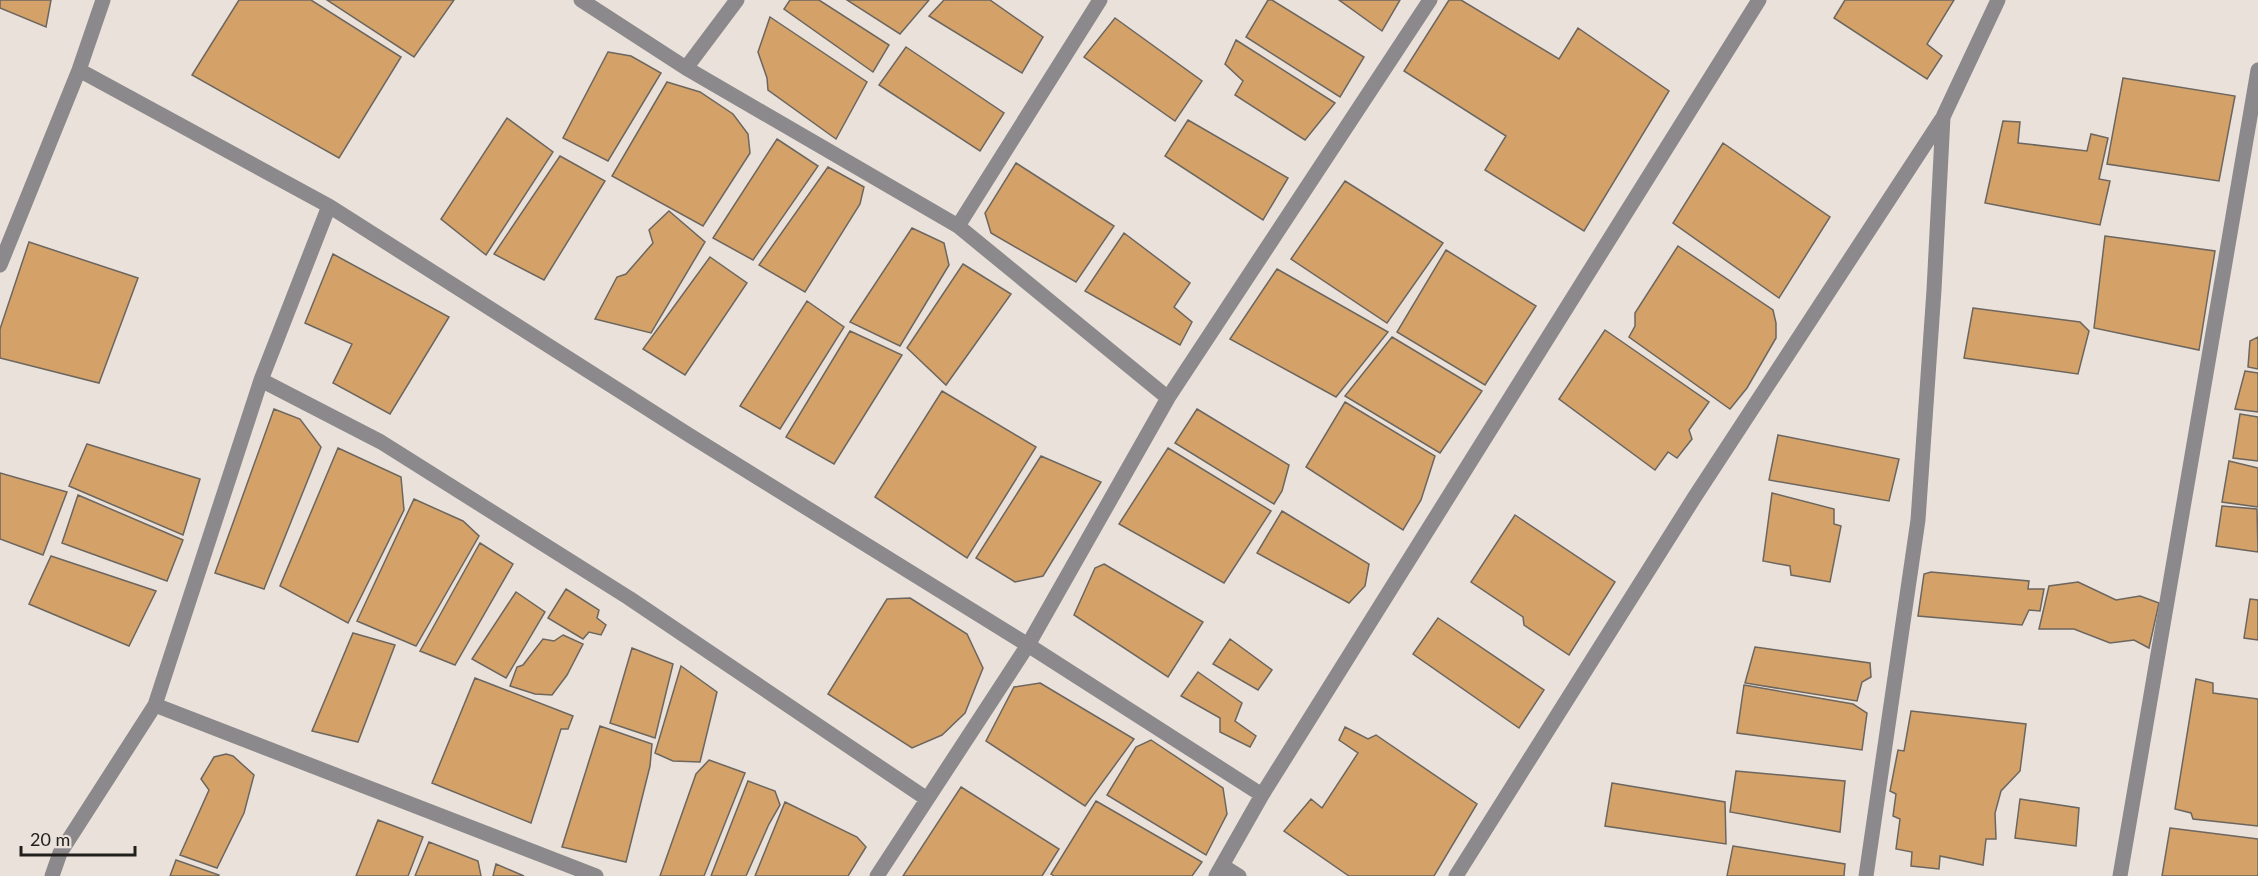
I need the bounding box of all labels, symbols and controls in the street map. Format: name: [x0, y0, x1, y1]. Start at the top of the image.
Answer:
scale bar: [21, 819, 135, 857]
text: 20 m: [30, 828, 70, 850]

